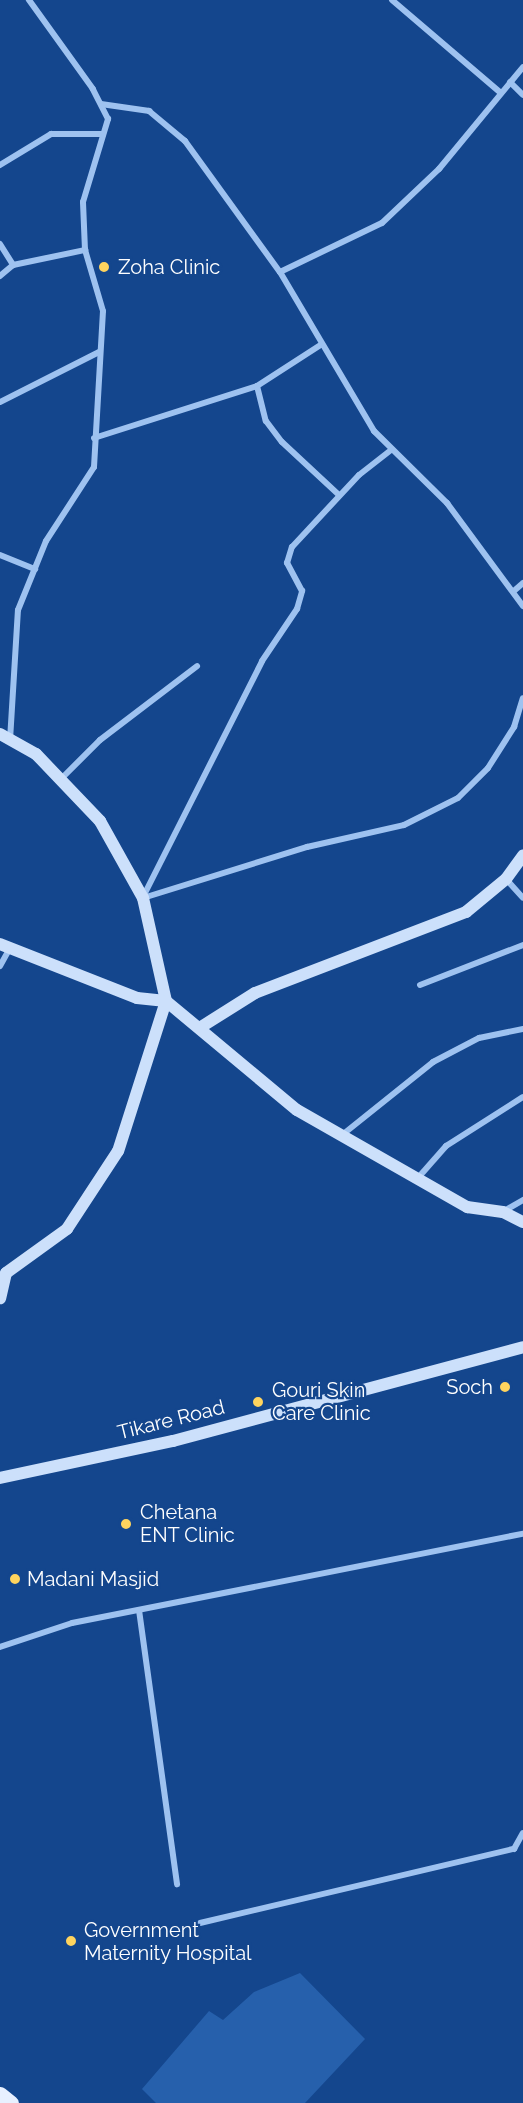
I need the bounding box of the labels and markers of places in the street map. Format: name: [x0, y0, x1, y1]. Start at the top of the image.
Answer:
place label: Zoha Clinic: [118, 255, 220, 279]
marker: Zoha Clinic: [95, 258, 113, 276]
place label: Soch: [446, 1375, 493, 1399]
place label: Gouri Skin Care Clinic: [272, 1378, 371, 1425]
marker: Soch: [498, 1380, 512, 1394]
marker: Gouri Skin Care Clinic: [249, 1393, 267, 1411]
place label: Chetana ENT Clinic: [140, 1500, 235, 1547]
marker: Chetana ENT Clinic: [117, 1515, 135, 1533]
place label: Madani Masjid: [27, 1567, 159, 1591]
marker: Madani Masjid: [8, 1572, 22, 1586]
place label: Government Maternity Hospital: [84, 1918, 252, 1965]
marker: Government Maternity Hospital: [62, 1932, 80, 1950]

